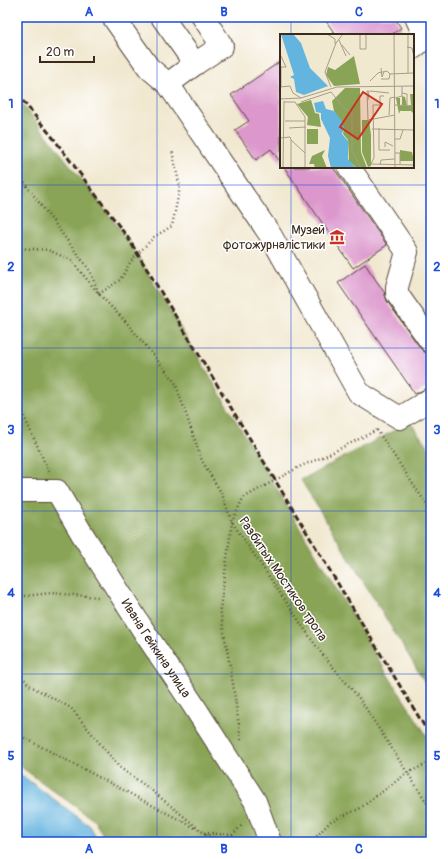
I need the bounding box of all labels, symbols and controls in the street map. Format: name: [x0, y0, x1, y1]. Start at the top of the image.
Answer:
text: A: [85, 4, 94, 20]
text: B: [220, 4, 228, 20]
text: C: [355, 4, 363, 20]
inset map: [280, 34, 414, 168]
scale bar: [40, 38, 94, 64]
text: 20 m: [46, 45, 75, 60]
text: 1: [8, 96, 14, 112]
text: 1: [434, 96, 440, 112]
place label: Музей фотожурналістики: [223, 222, 325, 253]
museum icon: Музей фотожурналістики: [328, 228, 346, 246]
text: 2: [7, 259, 15, 275]
text: 2: [433, 259, 441, 275]
text: 3: [7, 422, 15, 438]
text: 3: [433, 422, 441, 438]
street label: Разбитых Мостиков тропа: [235, 514, 331, 644]
text: 4: [7, 585, 15, 601]
text: 4: [433, 585, 441, 601]
street label: Ивана Гейкина улица: [118, 596, 194, 701]
text: 5: [7, 748, 15, 764]
text: 5: [433, 748, 441, 764]
text: A: [85, 841, 94, 857]
text: B: [220, 841, 228, 857]
text: C: [355, 841, 363, 857]

